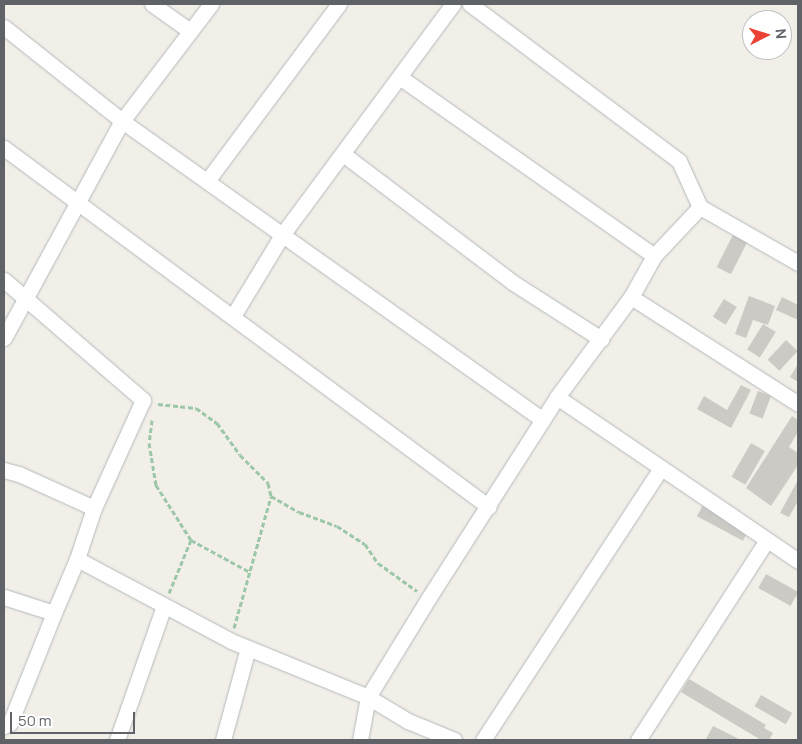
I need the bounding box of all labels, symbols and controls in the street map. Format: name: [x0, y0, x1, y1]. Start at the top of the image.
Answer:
north arrow: [742, 10, 792, 60]
text: N: [772, 28, 791, 40]
scale bar: [12, 702, 138, 734]
text: 50 m: [18, 710, 52, 731]

